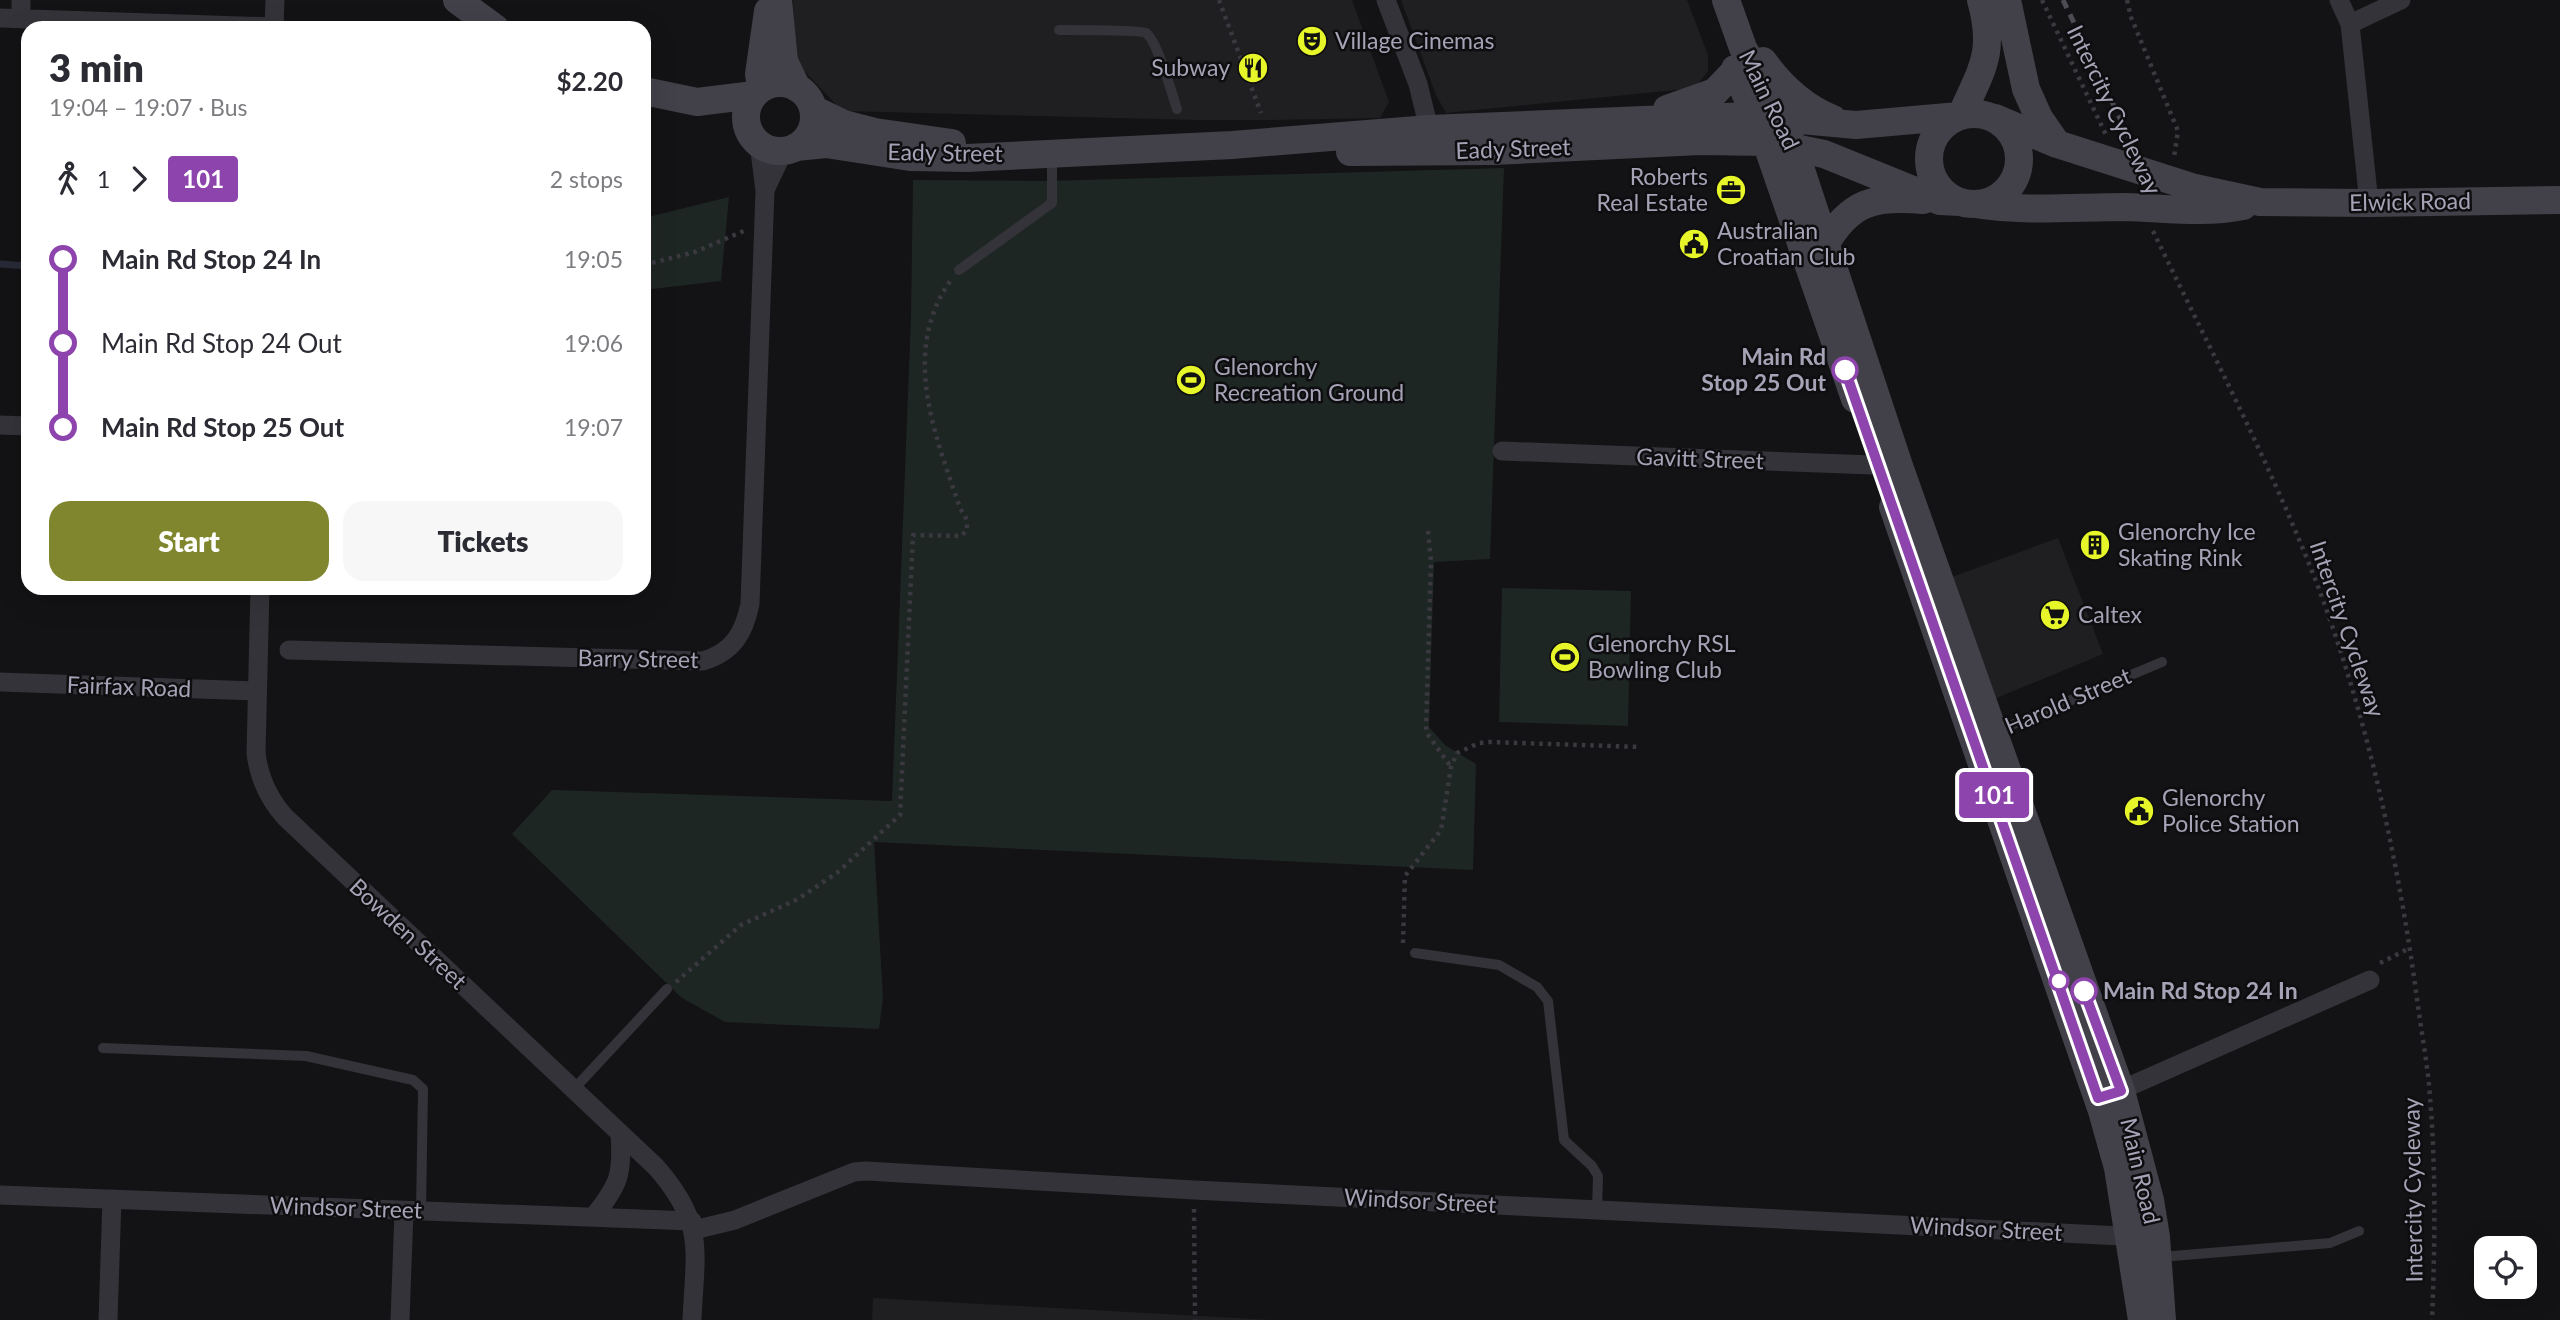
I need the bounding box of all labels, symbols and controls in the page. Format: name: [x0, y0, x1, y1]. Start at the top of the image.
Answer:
street label: Intercity Cycleway: [2062, 20, 2168, 199]
theatre icon: Village Cinemas: [1295, 24, 1329, 58]
place label: Village Cinemas: [1335, 26, 1494, 54]
text: 3 min: [49, 44, 144, 90]
street label: Main Road: [1734, 45, 1806, 154]
restaurant icon: Subway: [1236, 51, 1270, 85]
place label: Subway: [1151, 53, 1230, 81]
text: $2.20: [557, 65, 623, 97]
text: 19:04 – 19:07 · Bus: [49, 93, 248, 121]
street label: Eady Street: [1455, 132, 1572, 164]
street label: Eady Street: [887, 137, 1004, 167]
icon: walk: [49, 160, 87, 198]
icon: forward: [120, 160, 158, 198]
place label: Roberts Real Estate: [1597, 162, 1708, 216]
text: 101: [182, 164, 224, 193]
text: 1: [97, 165, 110, 193]
text: 2 stops: [550, 165, 623, 193]
office icon: Roberts Real Estate: [1714, 173, 1748, 207]
street label: Elwick Road: [2349, 186, 2471, 216]
place label: Australian Croatian Club: [1717, 216, 1855, 270]
public building icon: Australian Croatian Club: [1677, 227, 1711, 261]
text: Main Rd Stop 24 In: [101, 243, 321, 275]
text: 19:05: [564, 245, 623, 273]
text: Main Rd Stop 24 Out: [101, 327, 342, 359]
text: 19:06: [564, 329, 623, 357]
place label: Main Rd Stop 25 Out: [1701, 342, 1826, 396]
place label: Glenorchy Recreation Ground: [1214, 352, 1404, 406]
marker: Main Rd Stop 25 Out: [1832, 357, 1858, 383]
sports icon: Glenorchy Recreation Ground: [1174, 363, 1208, 397]
text: Main Rd Stop 25 Out: [101, 411, 344, 443]
text: 19:07: [564, 413, 623, 441]
street label: Gavitt Street: [1636, 442, 1765, 474]
button: Start: [49, 501, 329, 581]
button: Tickets: [343, 501, 623, 581]
place label: Glenorchy Ice Skating Rink: [2118, 517, 2256, 571]
building icon: Glenorchy Ice Skating Rink: [2078, 528, 2112, 562]
street label: Intercity Cycleway: [2305, 537, 2391, 721]
supermarket icon: Caltex: [2038, 598, 2072, 632]
place label: Caltex: [2078, 600, 2142, 628]
place label: Glenorchy RSL Bowling Club: [1588, 629, 1736, 683]
sports icon: Glenorchy RSL Bowling Club: [1548, 640, 1582, 674]
street label: Barry Street: [577, 643, 699, 673]
street label: Harold Street: [2000, 661, 2136, 739]
street label: Fairfax Road: [66, 670, 192, 702]
line badge: 101: [1954, 772, 2034, 818]
text: 101: [1973, 780, 2015, 809]
place label: Glenorchy Police Station: [2162, 783, 2300, 837]
public building icon: Glenorchy Police Station: [2122, 794, 2156, 828]
street label: Bowden Street: [344, 872, 474, 995]
unlabelled marker: [2049, 971, 2069, 991]
place label: Main Rd Stop 24 In: [2103, 976, 2298, 1004]
marker: Main Rd Stop 24 In: [2071, 978, 2097, 1004]
street label: Intercity Cycleway: [2396, 1097, 2428, 1283]
street label: Main Road: [2115, 1115, 2167, 1226]
street label: Windsor Street: [1343, 1182, 1498, 1218]
street label: Windsor Street: [269, 1190, 423, 1224]
street label: Windsor Street: [1909, 1210, 2064, 1246]
map controls: [2474, 1236, 2537, 1299]
button: locate: [2474, 1236, 2537, 1299]

